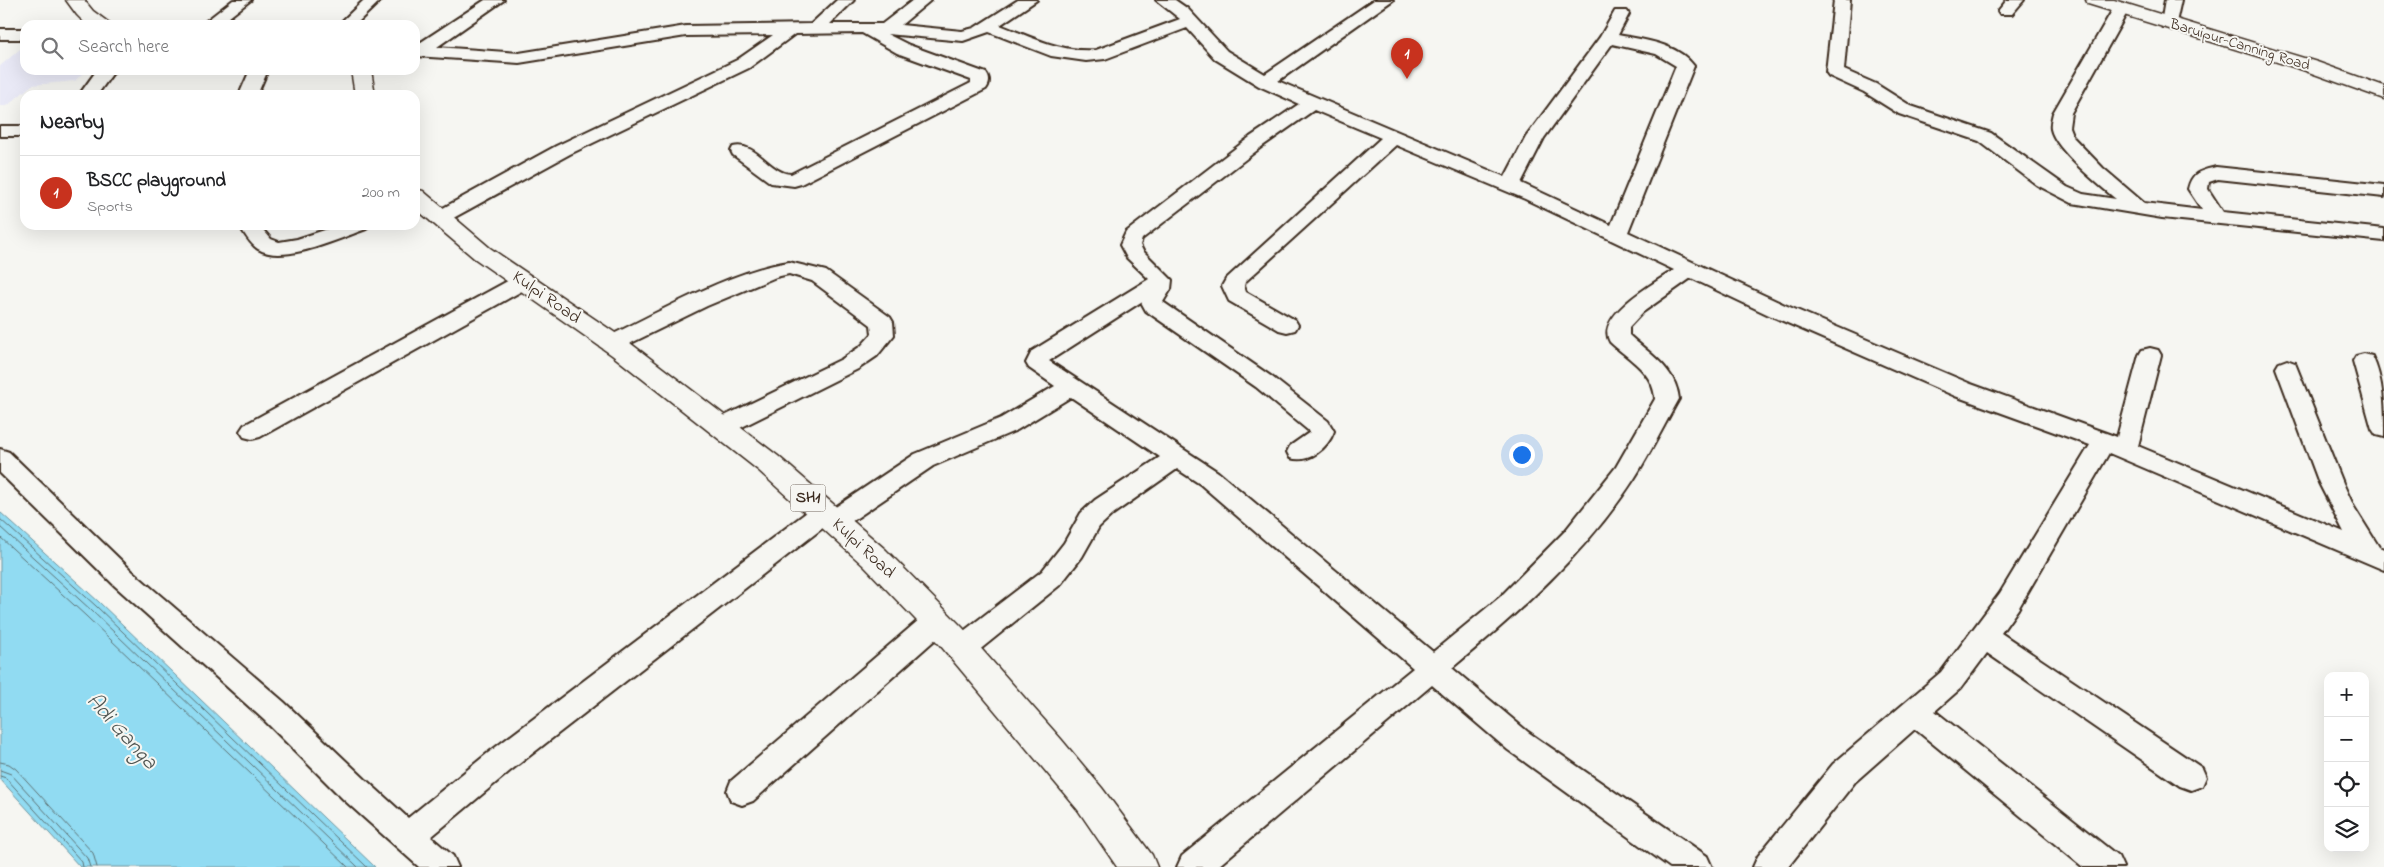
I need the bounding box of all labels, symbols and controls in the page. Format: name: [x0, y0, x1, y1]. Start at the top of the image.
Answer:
street label: Baruipur-Canning Road: [2166, 13, 2313, 78]
search box: [20, 20, 420, 75]
icon: search: [38, 34, 66, 62]
text: Search here: [78, 34, 169, 61]
pin: 1: [1391, 38, 1423, 79]
text: Nearby: [40, 108, 104, 138]
text: BSCC playground: [87, 168, 226, 195]
text: 1: [53, 181, 59, 205]
text: 200 m: [362, 181, 400, 205]
text: Sports: [87, 195, 133, 219]
street label: Kulpi Road: [506, 265, 586, 331]
your location: [1509, 442, 1535, 468]
road number: SH1: [790, 484, 826, 512]
street label: Kulpi Road: [825, 513, 901, 585]
map controls: [2324, 672, 2369, 852]
button: +: [2324, 672, 2369, 717]
water label: Adi Ganga: [78, 686, 165, 778]
button: −: [2324, 717, 2369, 762]
button: locate: [2324, 762, 2369, 807]
button: layers: [2324, 807, 2369, 852]

